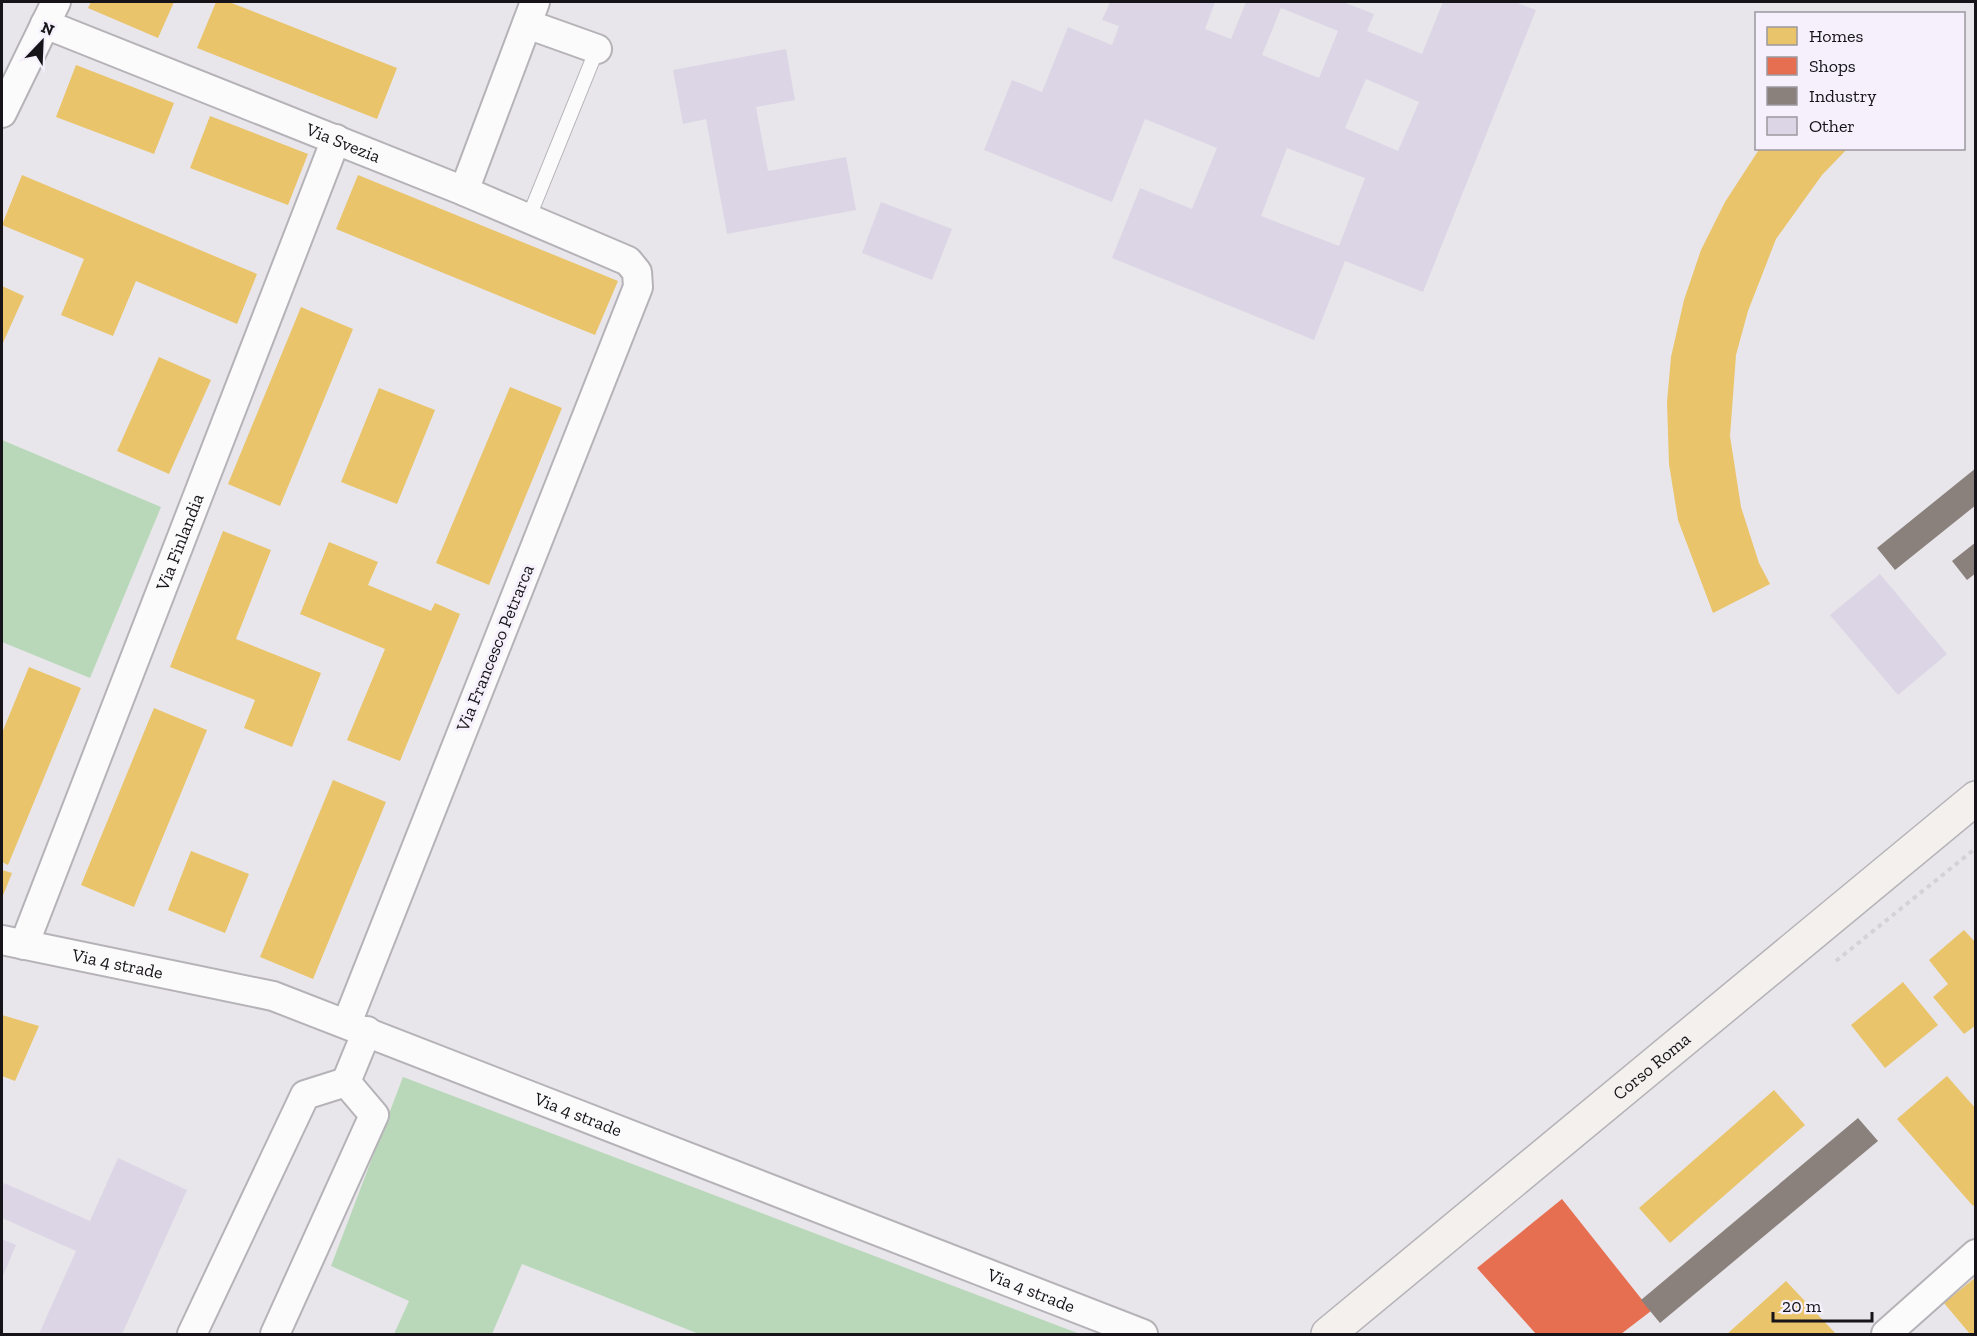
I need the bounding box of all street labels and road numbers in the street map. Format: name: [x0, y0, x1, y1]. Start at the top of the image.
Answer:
street label: Via Svezia: [302, 118, 384, 168]
street label: Via Finlandia: [151, 490, 209, 595]
street label: Via Francesco Petrarca: [451, 561, 539, 736]
street label: Via 4 strade: [69, 944, 165, 984]
street label: Corso Roma: [1608, 1028, 1695, 1105]
street label: Via 4 strade: [530, 1087, 625, 1141]
street label: Via 4 strade: [983, 1263, 1078, 1317]

